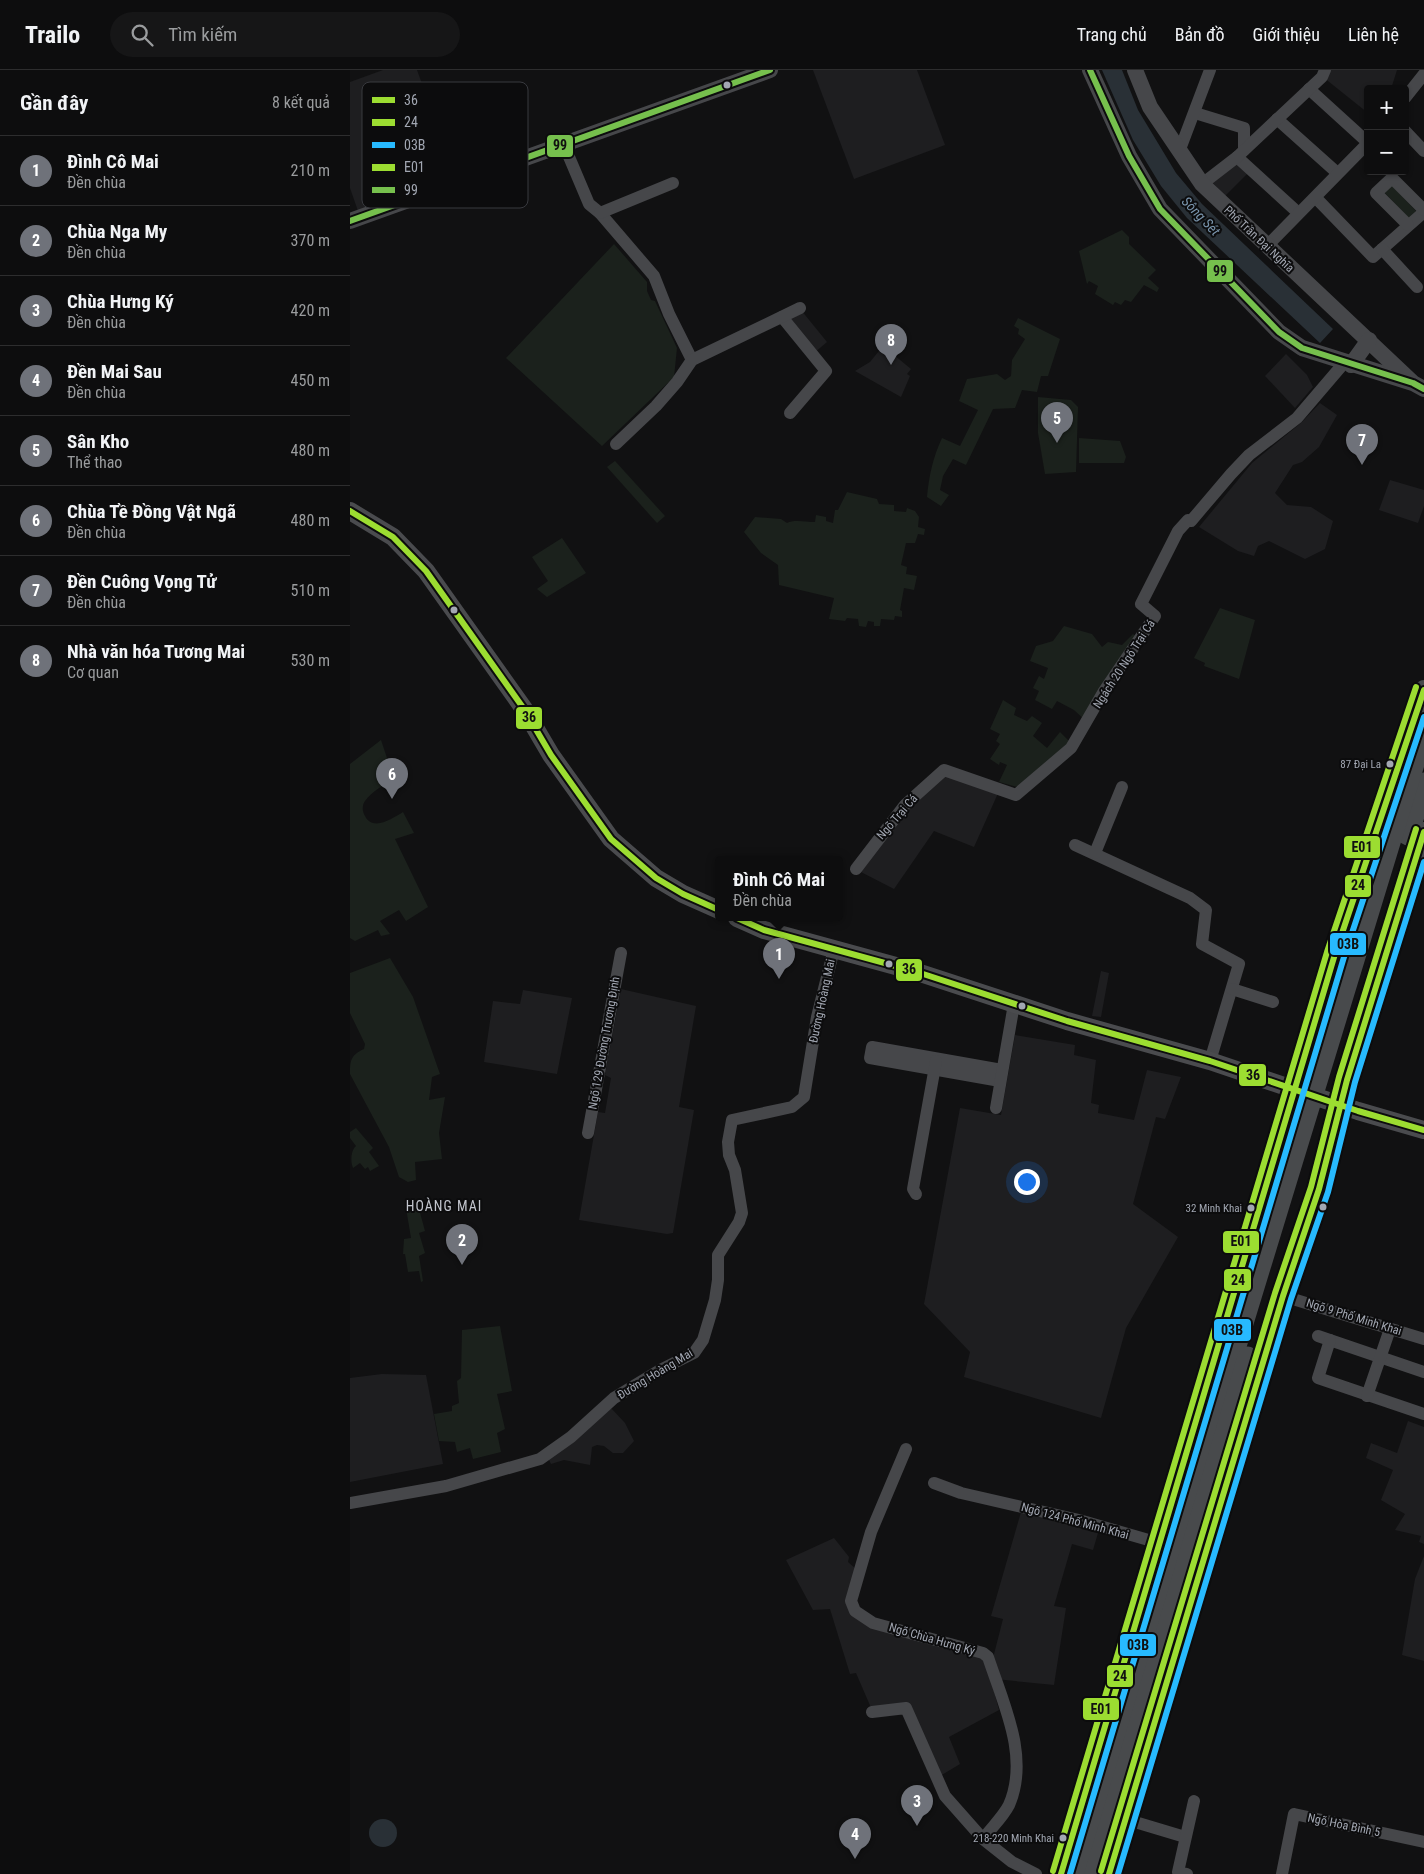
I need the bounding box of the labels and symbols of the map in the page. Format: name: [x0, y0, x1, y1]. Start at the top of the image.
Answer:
unlabelled marker: [722, 80, 732, 90]
legend: [362, 82, 528, 208]
text: 36: [404, 92, 418, 108]
text: 24: [404, 114, 418, 130]
line badge: 99: [546, 134, 574, 158]
text: 03B: [404, 137, 425, 153]
text: 99: [553, 137, 567, 153]
text: E01: [404, 159, 425, 175]
text: 99: [404, 182, 418, 198]
water label: Sông Sét: [1179, 193, 1224, 239]
street label: Phố Trần Đại Nghĩa: [1221, 203, 1297, 275]
line badge: 99: [1206, 259, 1234, 283]
text: 99: [1213, 263, 1227, 279]
pin: 8: [875, 324, 907, 365]
pin: 5: [1041, 402, 1073, 443]
pin: 7: [1346, 424, 1378, 465]
unlabelled marker: [449, 605, 459, 615]
street label: Ngách 20 Ngõ Trại Cá: [1090, 617, 1158, 711]
line badge: 36: [515, 706, 543, 730]
text: 36: [522, 709, 536, 725]
pin: 6: [376, 758, 408, 799]
place label: 87 Đại La: [1340, 758, 1381, 771]
marker: 87 Đại La: [1385, 759, 1395, 769]
street label: Ngõ Trại Cá: [874, 791, 920, 842]
line badge: E01: [1343, 835, 1381, 859]
text: E01: [1351, 839, 1373, 855]
line badge: 24: [1344, 874, 1372, 898]
text: 24: [1351, 877, 1365, 893]
line badge: 03B: [1329, 932, 1367, 956]
text: 03B: [1337, 936, 1359, 952]
pin: 1: [763, 938, 795, 979]
street label: Đường Hoàng Mai: [806, 958, 838, 1044]
line badge: 36: [895, 958, 923, 982]
unlabelled marker: [884, 959, 894, 969]
text: 36: [902, 961, 916, 977]
street label: Ngõ 129 Đường Trương Định: [585, 975, 623, 1110]
unlabelled marker: [1017, 1001, 1027, 1011]
line badge: 36: [1238, 1063, 1267, 1087]
text: 36: [1246, 1067, 1260, 1083]
your location: [1014, 1169, 1040, 1195]
district label: HOÀNG MAI: [406, 1197, 482, 1214]
place label: 32 Minh Khai: [1186, 1202, 1242, 1215]
unlabelled marker: [1318, 1202, 1328, 1212]
marker: 32 Minh Khai: [1246, 1203, 1256, 1213]
pin: 2: [446, 1224, 478, 1265]
line badge: E01: [1222, 1230, 1260, 1254]
text: E01: [1230, 1233, 1252, 1249]
line badge: 24: [1223, 1268, 1252, 1292]
text: 24: [1231, 1272, 1245, 1288]
street label: Ngõ 9 Phố Minh Khai: [1305, 1296, 1403, 1338]
line badge: 03B: [1213, 1318, 1252, 1342]
text: 03B: [1221, 1322, 1243, 1338]
street label: Đường Hoàng Mai: [615, 1346, 695, 1402]
street label: Ngõ 124 Phố Minh Khai: [1020, 1500, 1130, 1542]
street label: Ngõ Chùa Hưng Ký: [887, 1620, 977, 1658]
line badge: 03B: [1119, 1633, 1157, 1657]
text: 03B: [1127, 1637, 1149, 1653]
line badge: 24: [1106, 1664, 1134, 1688]
text: 24: [1113, 1668, 1127, 1684]
line badge: E01: [1082, 1697, 1120, 1721]
text: E01: [1090, 1701, 1112, 1717]
pin: 3: [901, 1785, 933, 1826]
street label: Ngõ Hòa Bình 5: [1306, 1810, 1382, 1840]
pin: 4: [839, 1818, 871, 1859]
place label: 218-220 Minh Khai: [973, 1832, 1054, 1845]
marker: 218-220 Minh Khai: [1058, 1833, 1068, 1843]

